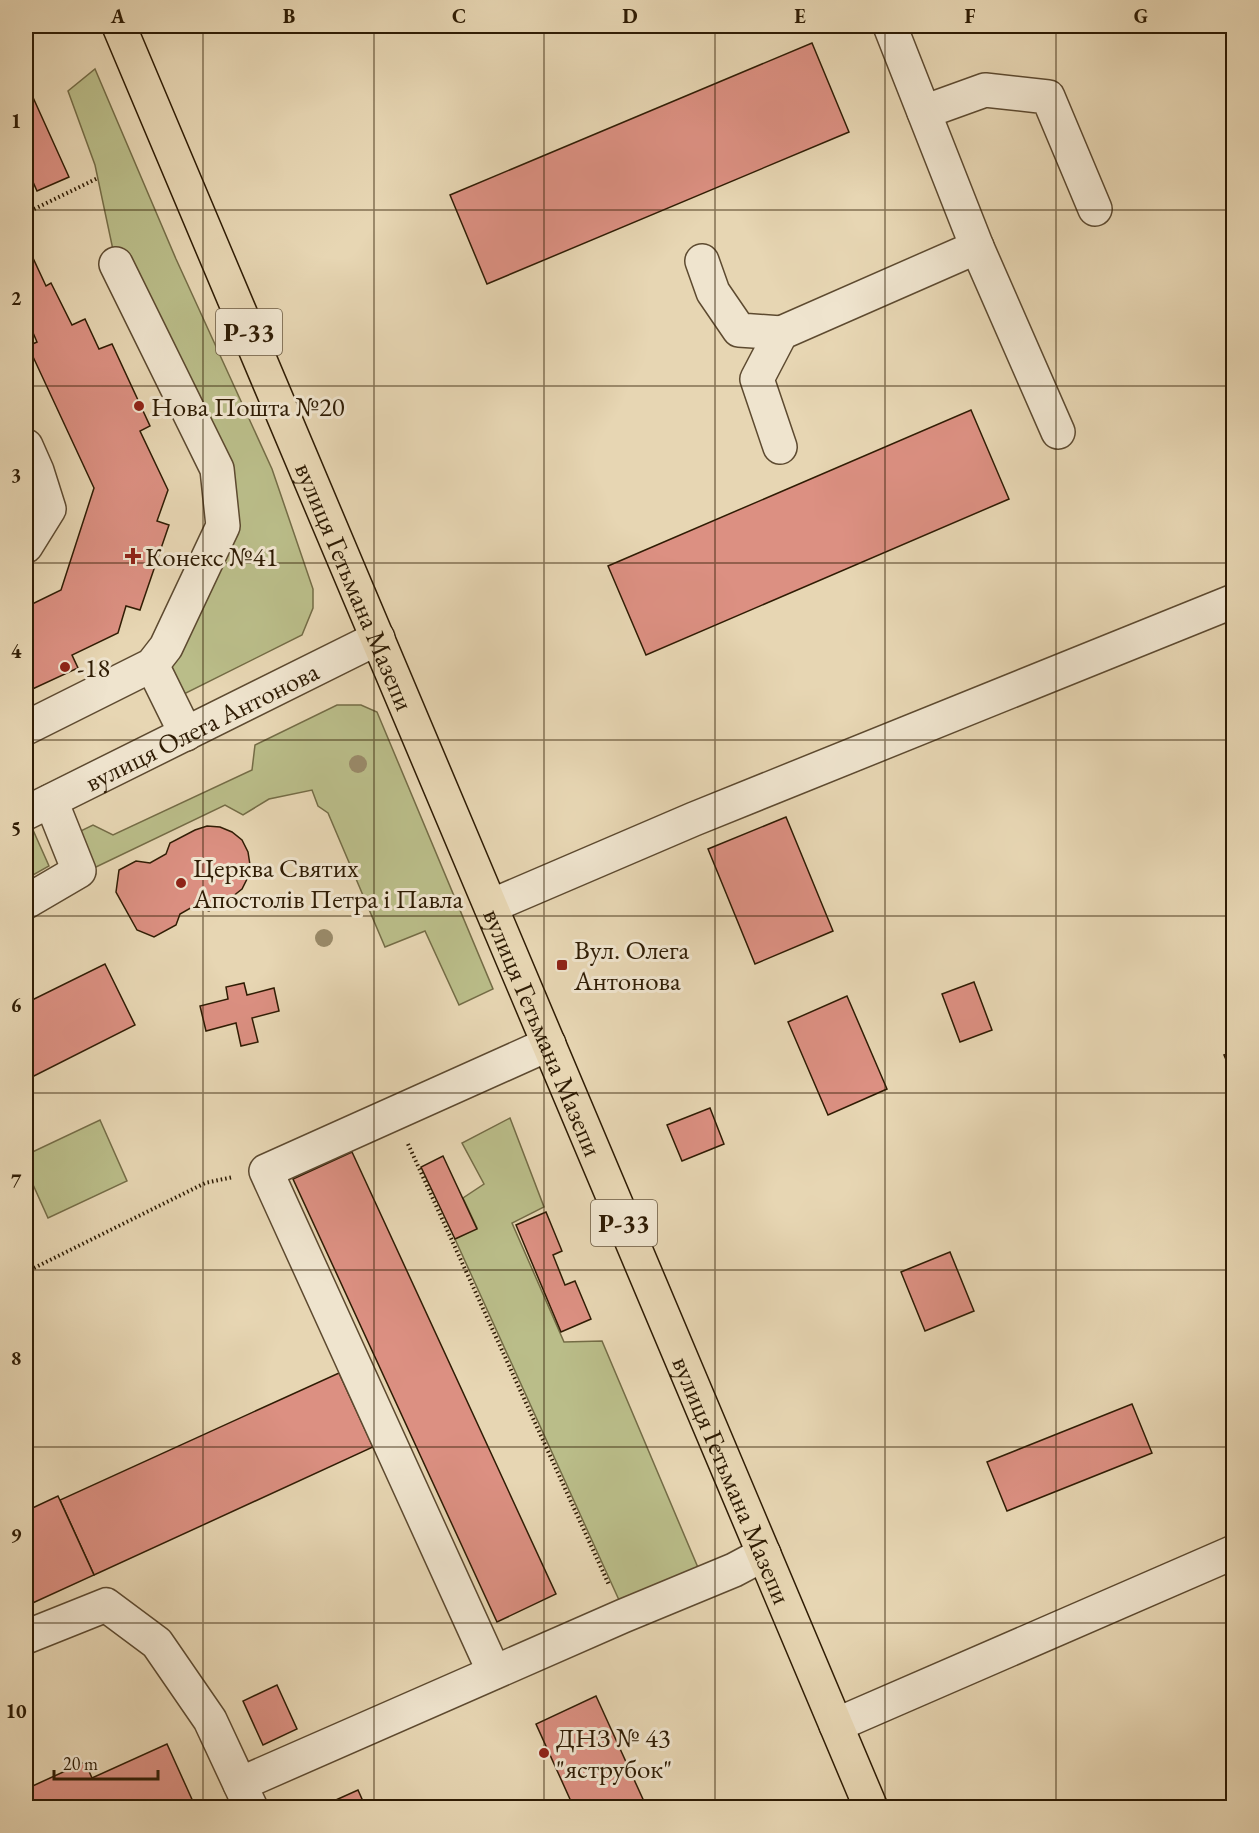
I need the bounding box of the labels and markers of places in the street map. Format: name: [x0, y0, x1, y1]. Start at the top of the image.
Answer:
place label: Нова Пошта №20: [151, 389, 345, 424]
marker: Нова Пошта №20: [132, 399, 146, 413]
place label: Конекс №41: [145, 539, 278, 574]
marker: Конекс №41: [126, 549, 140, 563]
place label: -18: [77, 650, 110, 685]
marker: -18: [58, 660, 72, 674]
place label: Церква Святих Апостолів Петра і Павла: [192, 850, 464, 916]
marker: Церква Святих Апостолів Петра і Павла: [174, 876, 188, 890]
place label: Вул. Олега Антонова: [573, 932, 690, 998]
marker: Вул. Олега Антонова: [555, 958, 569, 972]
place label: ДНЗ № 43 "яструбок": [556, 1720, 672, 1786]
marker: ДНЗ № 43 "яструбок": [537, 1746, 551, 1760]

